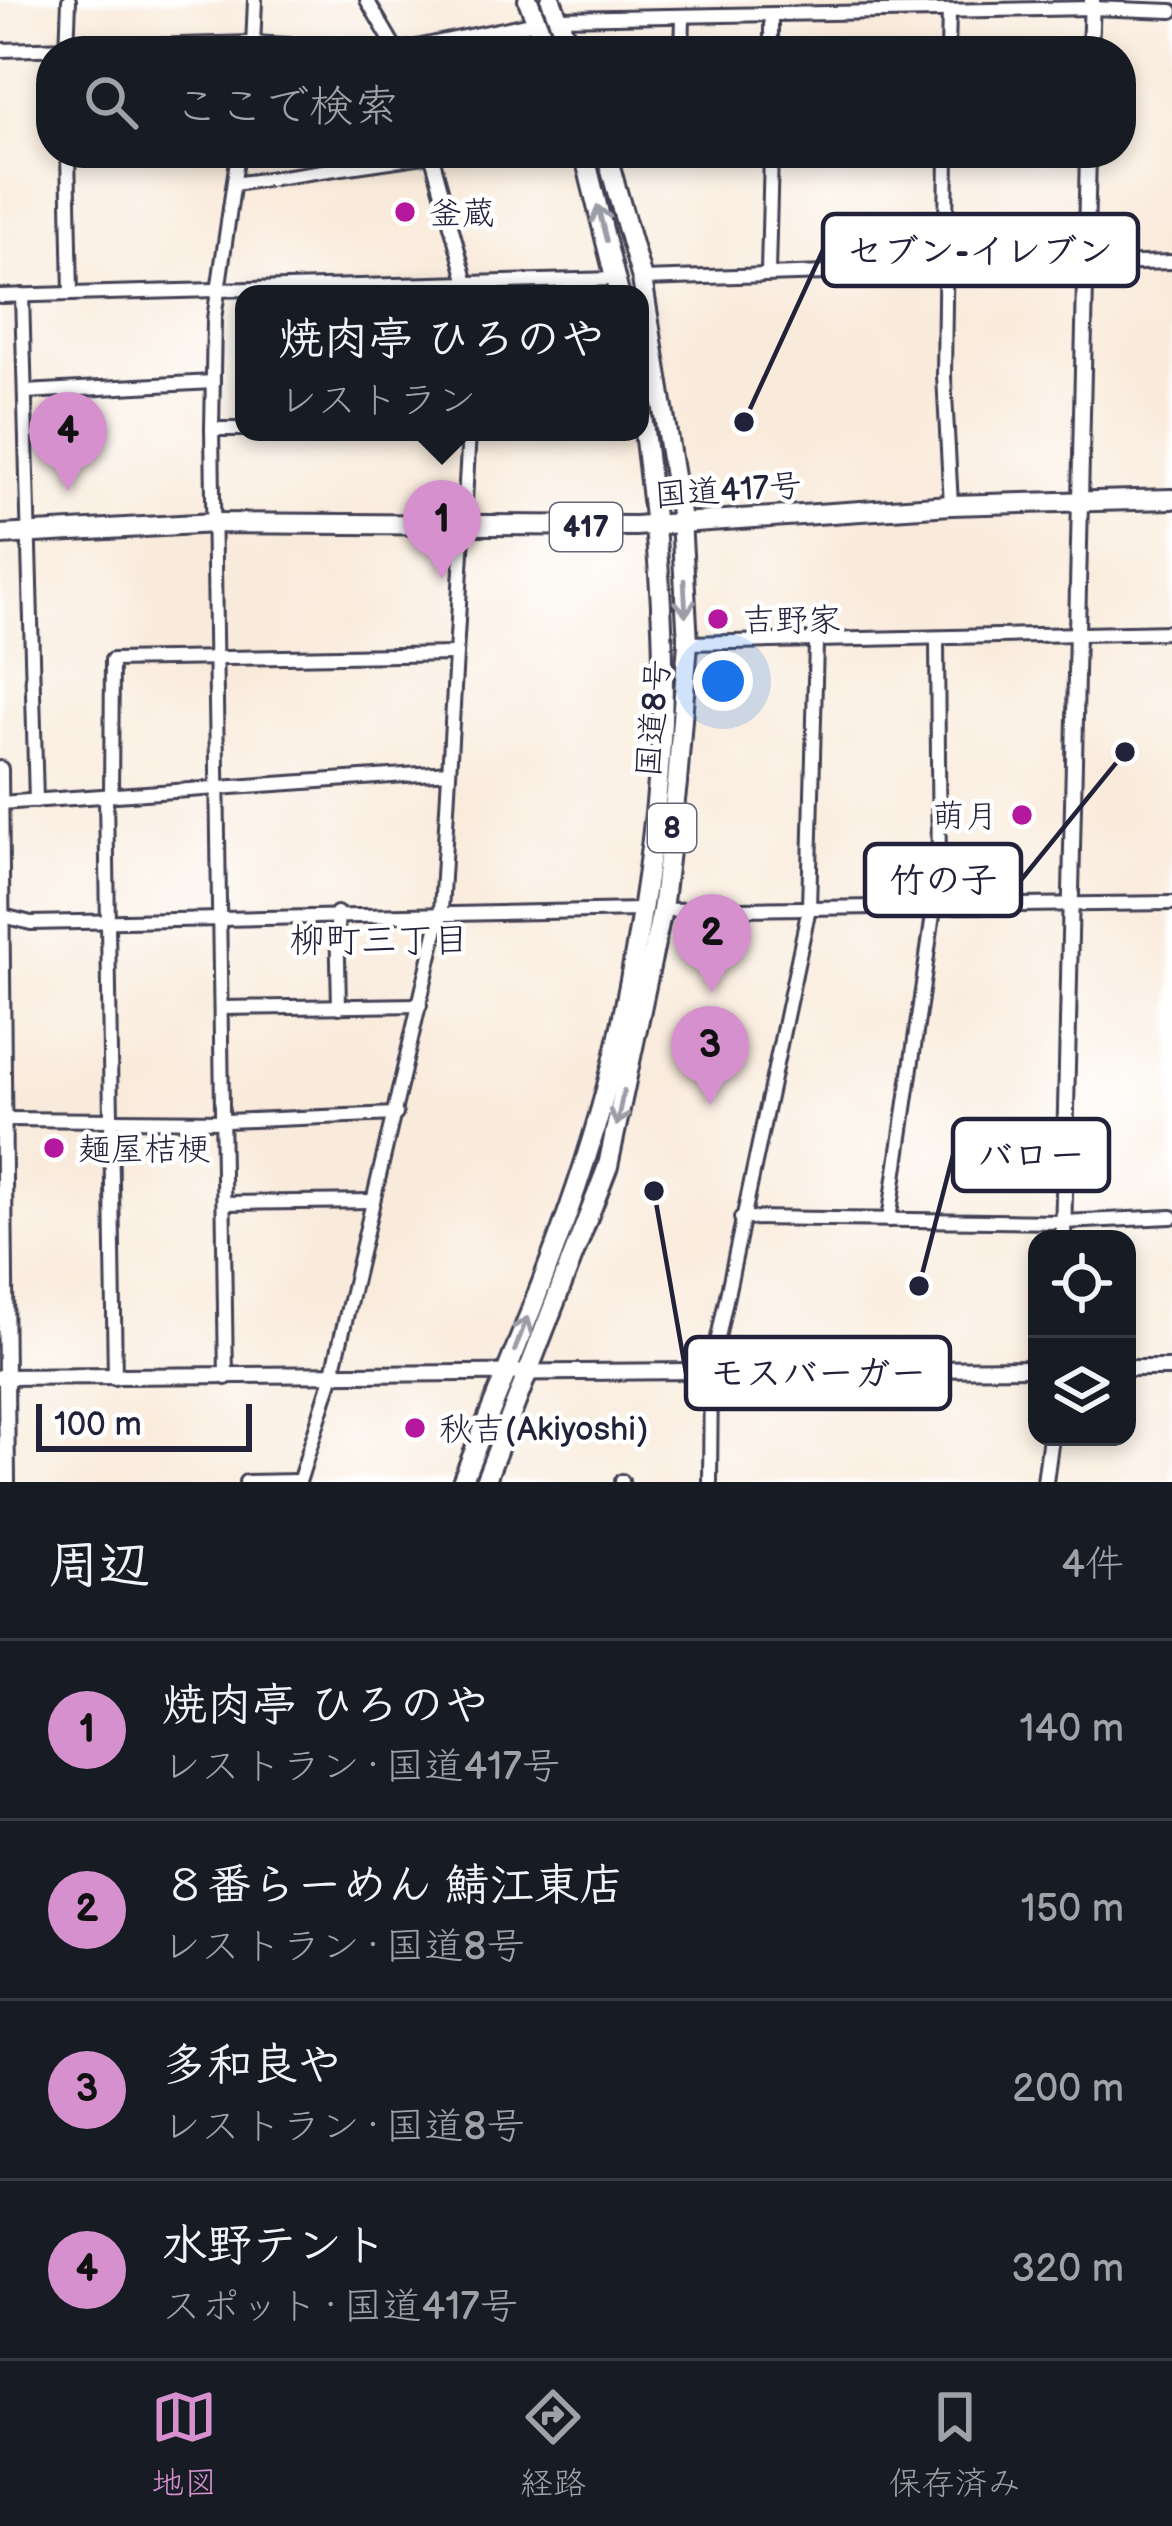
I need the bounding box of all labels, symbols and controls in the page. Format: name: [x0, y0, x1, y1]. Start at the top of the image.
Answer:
search box: [36, 36, 1136, 168]
icon: search: [78, 69, 144, 135]
text: ここで検索: [174, 80, 399, 135]
place label: 釜蔵: [429, 194, 495, 234]
marker: 釜蔵: [392, 199, 418, 225]
one-way arrow: [590, 205, 612, 243]
callout: セブン-イレブン: [823, 214, 1138, 286]
text: セブン-イレブン: [847, 231, 1113, 274]
popup: [235, 285, 649, 441]
text: 焼肉亭 ひろのや: [278, 313, 606, 368]
text: レストラン: [278, 378, 477, 425]
pin: 4: [29, 392, 107, 491]
street label: 国道417号: [653, 466, 803, 516]
pin: 1: [403, 480, 481, 579]
road number: 417: [550, 503, 622, 551]
one-way arrow: [674, 578, 697, 617]
place label: 吉野家: [742, 601, 841, 641]
marker: 吉野家: [705, 606, 731, 632]
your location: [693, 651, 753, 711]
street label: 国道8号: [629, 658, 679, 779]
place label: 萌月: [932, 797, 998, 837]
marker: 萌月: [1009, 802, 1035, 828]
road number: 8: [648, 804, 696, 852]
callout: 竹の子: [865, 844, 1021, 916]
text: 竹の子: [889, 860, 997, 903]
pin: 2: [673, 894, 751, 993]
district label: 柳町三丁目: [289, 920, 469, 963]
pin: 3: [671, 1006, 749, 1105]
one-way arrow: [608, 1087, 630, 1126]
callout: バロー: [953, 1119, 1109, 1191]
place label: 麺屋桔梗: [78, 1130, 210, 1170]
marker: 麺屋桔梗: [41, 1135, 67, 1161]
text: バロー: [977, 1135, 1085, 1178]
map controls: [1028, 1230, 1136, 1446]
button: locate: [1028, 1230, 1136, 1338]
one-way arrow: [511, 1316, 533, 1353]
callout: モスバーガー: [686, 1337, 950, 1409]
button: layers: [1028, 1338, 1136, 1446]
text: モスバーガー: [710, 1353, 926, 1396]
scale bar: [36, 1398, 252, 1451]
text: 100 m: [54, 1405, 142, 1445]
place label: 秋吉(Akiyoshi): [439, 1410, 648, 1450]
marker: 秋吉(Akiyoshi): [402, 1415, 428, 1441]
text: 周辺: [48, 1536, 150, 1597]
text: 4件: [1061, 1542, 1124, 1589]
text: 焼肉亭 ひろのや: [162, 1679, 489, 1734]
text: 1: [79, 1706, 95, 1753]
text: 140 m: [1019, 1706, 1124, 1753]
text: レストラン · 国道417号: [162, 1744, 561, 1791]
text: ８番らーめん 鯖江東店: [162, 1859, 624, 1914]
text: 2: [75, 1886, 99, 1933]
text: 150 m: [1021, 1886, 1124, 1933]
text: レストラン · 国道8号: [162, 1924, 525, 1971]
text: 多和良や: [162, 2039, 342, 2094]
text: 3: [76, 2066, 98, 2113]
text: 200 m: [1012, 2066, 1124, 2113]
text: レストラン · 国道8号: [162, 2104, 525, 2151]
text: 水野テント: [162, 2219, 387, 2274]
text: 4: [76, 2246, 98, 2293]
text: 320 m: [1011, 2246, 1124, 2293]
text: スポット · 国道417号: [162, 2284, 518, 2331]
tab: 地図: [151, 2384, 217, 2504]
tab: 経路: [520, 2384, 586, 2504]
tab: 保存済み: [889, 2384, 1021, 2504]

